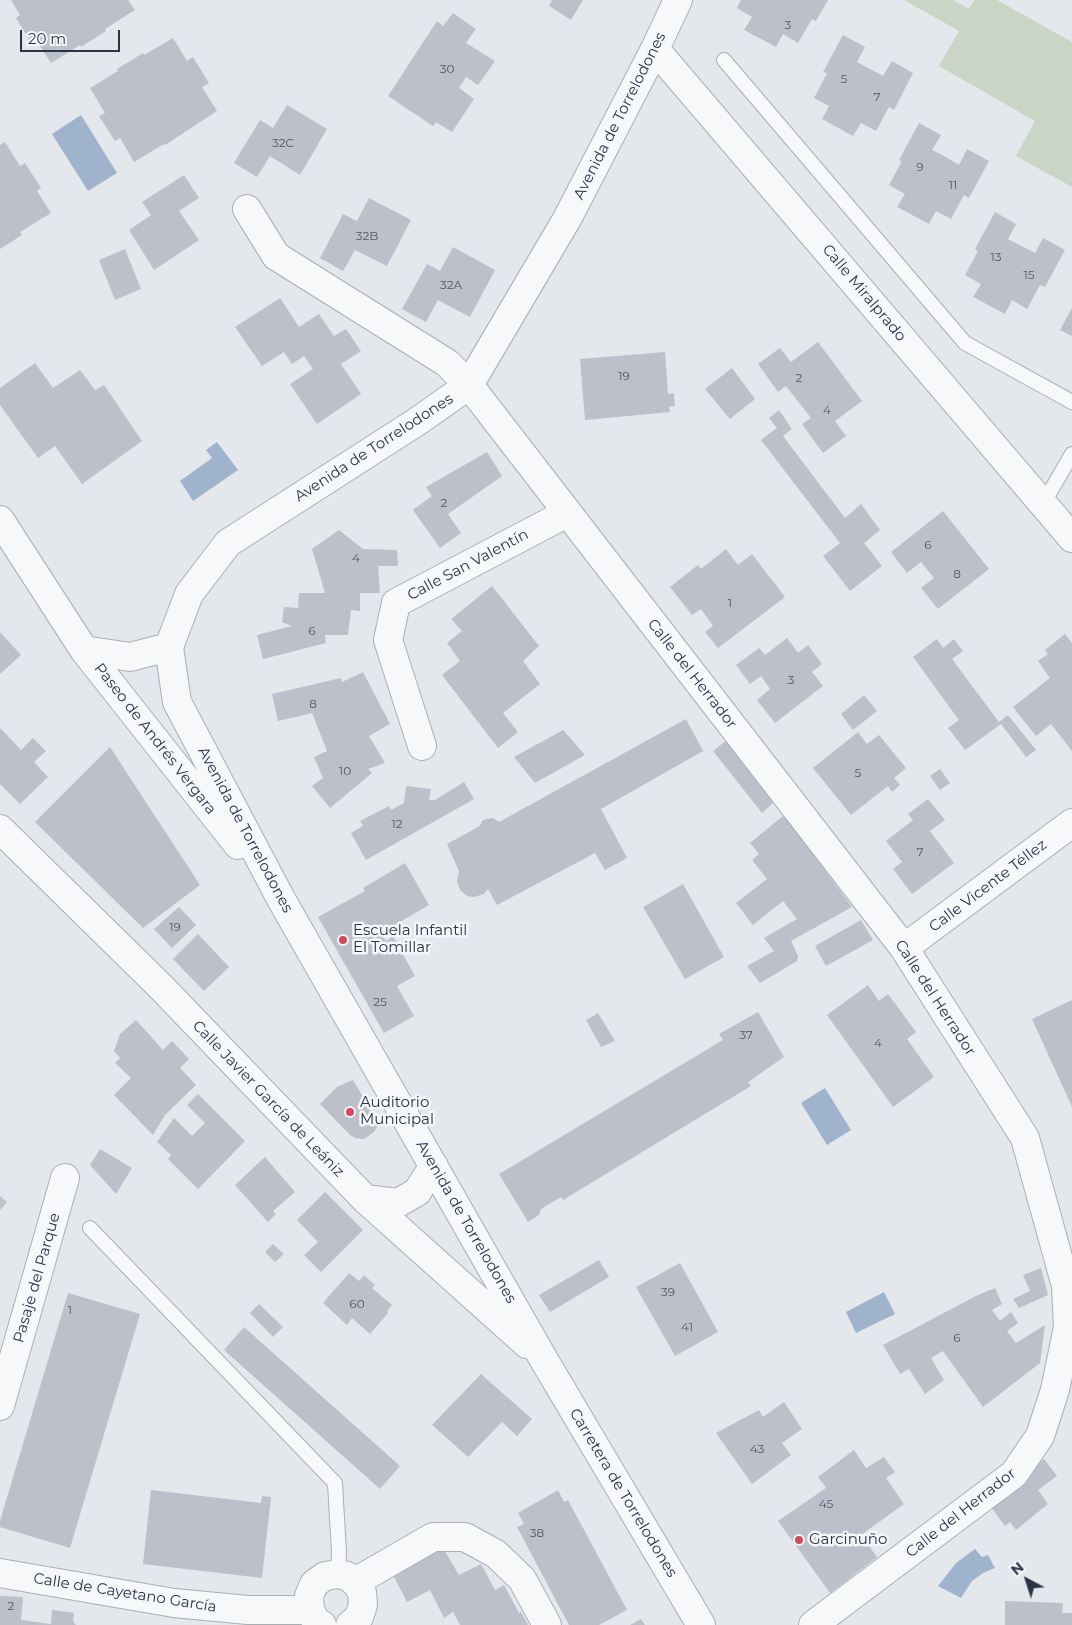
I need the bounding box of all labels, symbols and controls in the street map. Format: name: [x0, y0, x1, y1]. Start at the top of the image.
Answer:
house number: 3: [785, 18, 791, 32]
scale bar: [22, 20, 122, 52]
text: 20 m: [28, 29, 66, 48]
street label: Avenida de Torrelodones: [570, 29, 670, 203]
house number: 30: [440, 62, 454, 76]
house number: 5: [841, 72, 847, 86]
house number: 7: [873, 90, 881, 104]
house number: 32C: [272, 136, 294, 150]
house number: 9: [916, 160, 924, 174]
house number: 11: [949, 178, 957, 192]
house number: 32B: [356, 229, 378, 243]
street label: Calle Miralprado: [818, 241, 910, 345]
house number: 13: [990, 250, 1002, 264]
house number: 15: [1023, 268, 1035, 282]
house number: 32A: [440, 278, 462, 292]
house number: 19: [618, 369, 630, 383]
house number: 2: [796, 371, 802, 385]
street label: Avenida de Torrelodones: [291, 390, 457, 506]
house number: 4: [823, 403, 831, 417]
house number: 2: [441, 496, 447, 510]
street label: Calle San Valentín: [404, 525, 532, 605]
house number: 6: [924, 538, 932, 552]
house number: 4: [352, 551, 360, 565]
house number: 8: [953, 567, 961, 581]
house number: 1: [728, 596, 732, 610]
street label: Calle del Herrador: [643, 615, 741, 733]
house number: 6: [308, 624, 316, 638]
street label: Paseo de Andrés Vergara: [90, 660, 220, 818]
house number: 3: [788, 673, 794, 687]
house number: 8: [309, 697, 317, 711]
street label: Avenida de Torrelodones: [194, 744, 296, 916]
house number: 10: [339, 764, 351, 778]
house number: 5: [855, 766, 861, 780]
house number: 12: [391, 817, 403, 831]
street label: Calle Vicente Téllez: [926, 836, 1050, 936]
house number: 7: [916, 845, 924, 859]
house number: 19: [169, 920, 181, 934]
place label: Escuela Infantil El Tomillar: [353, 922, 467, 957]
marker: Escuela Infantil El Tomillar: [337, 934, 349, 946]
street label: Calle del Herrador: [891, 937, 979, 1059]
house number: 25: [373, 995, 387, 1009]
street label: Calle Javier García de Leániz: [188, 1017, 348, 1181]
house number: 37: [739, 1028, 753, 1042]
house number: 4: [874, 1036, 882, 1050]
place label: Auditorio Municipal: [360, 1094, 434, 1129]
marker: Auditorio Municipal: [344, 1106, 356, 1118]
street label: Avenida de Torrelodones: [412, 1137, 520, 1307]
street label: Pasaje del Parque: [10, 1211, 64, 1345]
house number: 39: [661, 1285, 675, 1299]
house number: 60: [349, 1297, 365, 1311]
house number: 1: [68, 1303, 72, 1317]
house number: 41: [681, 1320, 693, 1334]
house number: 6: [953, 1331, 961, 1345]
street label: Carretera de Torrelodones: [565, 1405, 681, 1581]
house number: 43: [750, 1442, 764, 1456]
street label: Calle del Herrador: [902, 1464, 1020, 1562]
house number: 45: [819, 1497, 833, 1511]
house number: 38: [530, 1526, 544, 1540]
place label: Garcinuño: [809, 1531, 887, 1549]
marker: Garcinuño: [793, 1534, 805, 1546]
north arrow: [1002, 1555, 1052, 1605]
text: N: [1007, 1558, 1027, 1579]
street label: Calle de Cayetano García: [32, 1570, 218, 1616]
house number: 2: [8, 1599, 14, 1613]

